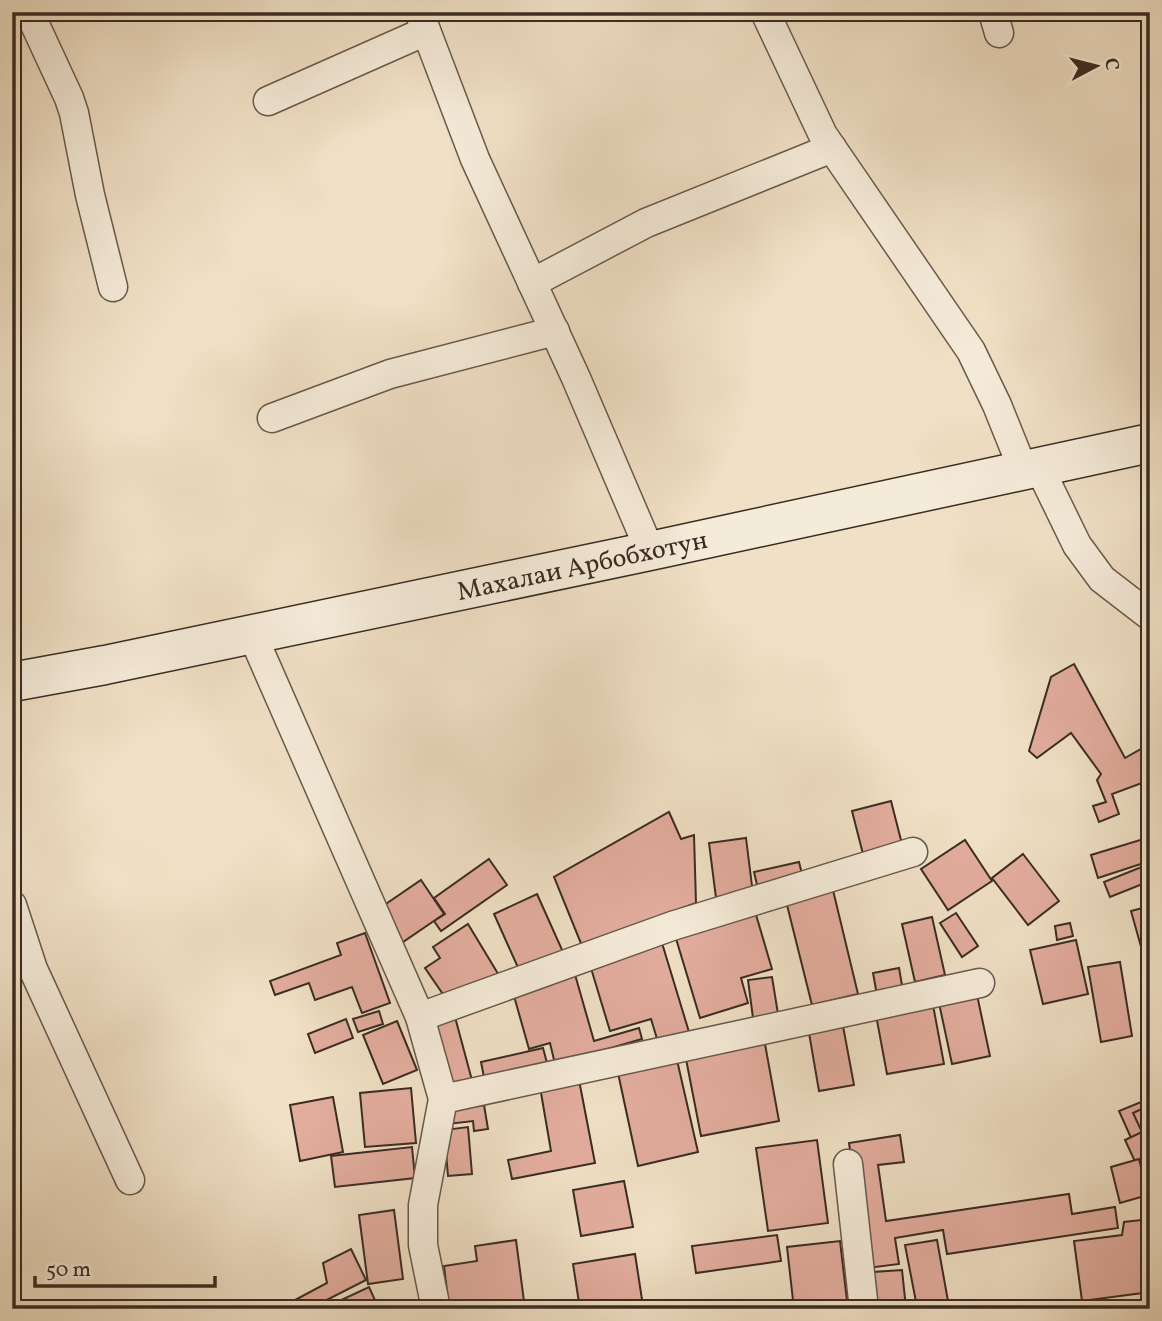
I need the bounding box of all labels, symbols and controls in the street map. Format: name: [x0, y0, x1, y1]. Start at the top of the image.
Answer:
north arrow: [1060, 32, 1130, 102]
text: С: [1097, 57, 1125, 72]
street label: Махалаи Арбобхотун: [454, 523, 711, 611]
scale bar: [35, 1244, 215, 1288]
text: 50 m: [46, 1256, 91, 1285]

